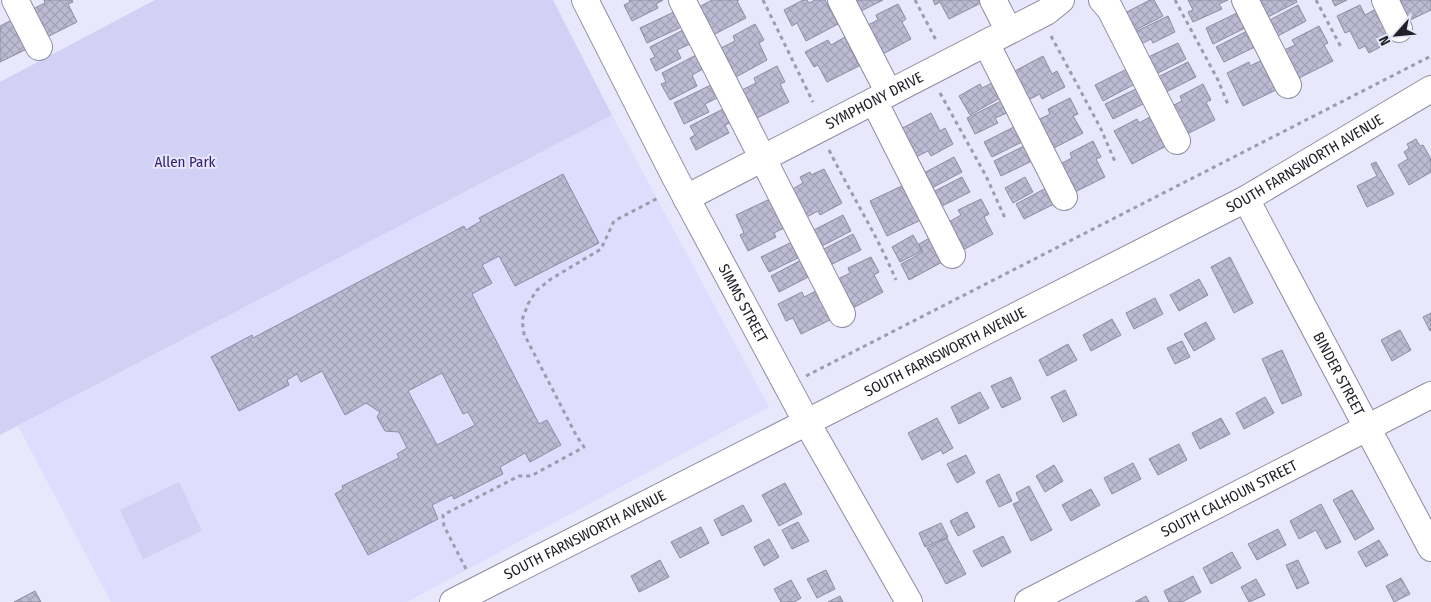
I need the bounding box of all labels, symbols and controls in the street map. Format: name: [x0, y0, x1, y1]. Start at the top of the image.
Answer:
north arrow: [1371, 10, 1421, 60]
text: N: [1375, 33, 1394, 48]
street label: SYMPHONY DRIVE: [823, 68, 926, 133]
street label: SOUTH FARNSWORTH AVENUE: [1223, 111, 1386, 217]
park label: Allen Park: [154, 153, 216, 171]
street label: SIMMS STREET: [714, 261, 771, 346]
street label: SOUTH FARNSWORTH AVENUE: [861, 303, 1029, 401]
street label: BINDER STREET: [1309, 329, 1368, 419]
street label: SOUTH CALHOUN STREET: [1158, 456, 1300, 541]
street label: SOUTH FARNSWORTH AVENUE: [501, 486, 669, 584]

